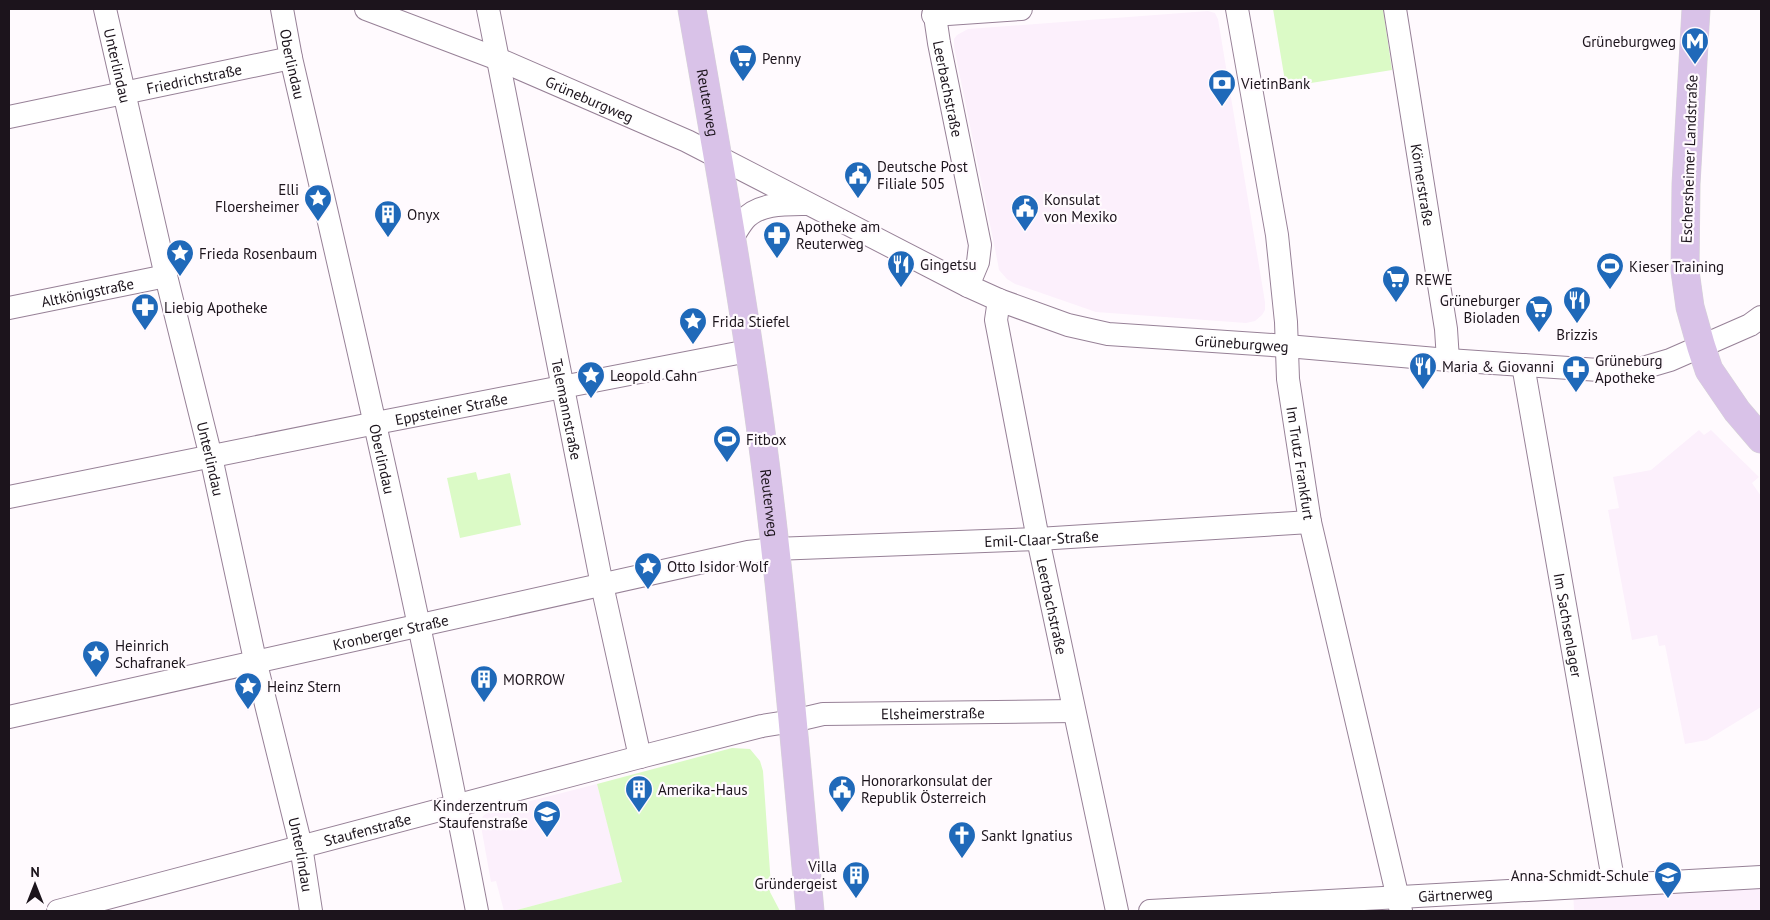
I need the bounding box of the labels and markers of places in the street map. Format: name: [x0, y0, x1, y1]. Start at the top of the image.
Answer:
metro station icon: Grüneburgweg: [1680, 26, 1710, 65]
place label: Grüneburgweg: [1582, 32, 1676, 51]
supermarket icon: Penny: [728, 43, 758, 82]
place label: Penny: [762, 49, 801, 68]
bank icon: VietinBank: [1207, 68, 1237, 107]
place label: VietinBank: [1240, 74, 1311, 93]
place label: Deutsche Post Filiale 505: [877, 157, 968, 193]
public building icon: Deutsche Post Filiale 505: [843, 160, 873, 199]
place label: Elli Floersheimer: [215, 180, 299, 216]
place icon: Elli Floersheimer: [303, 183, 333, 222]
place label: Konsulat von Mexiko: [1044, 190, 1117, 226]
public building icon: Konsulat von Mexiko: [1010, 193, 1040, 232]
building icon: Onyx: [373, 199, 403, 238]
place label: Onyx: [407, 205, 440, 224]
place label: Apotheke am Reuterweg: [796, 217, 880, 253]
pharmacy icon: Apotheke am Reuterweg: [762, 220, 792, 259]
place icon: Frieda Rosenbaum: [165, 238, 195, 277]
place label: Frieda Rosenbaum: [199, 244, 317, 263]
restaurant icon: Gingetsu: [886, 249, 916, 288]
sports icon: Kieser Training: [1595, 251, 1625, 290]
place label: Gingetsu: [920, 255, 977, 274]
place label: Kieser Training: [1629, 257, 1724, 276]
supermarket icon: REWE: [1381, 264, 1411, 303]
place label: REWE: [1415, 270, 1452, 289]
restaurant icon: Brizzis: [1562, 285, 1592, 324]
place label: Grüneburger Bioladen: [1440, 291, 1520, 327]
pharmacy icon: Liebig Apotheke: [130, 292, 160, 331]
supermarket icon: Grüneburger Bioladen: [1524, 294, 1554, 333]
place label: Liebig Apotheke: [164, 298, 268, 317]
place icon: Frida Stiefel: [678, 306, 708, 345]
place label: Frida Stiefel: [712, 312, 790, 331]
place label: Brizzis: [1556, 325, 1598, 344]
restaurant icon: Maria & Giovanni: [1408, 351, 1438, 390]
place label: Grüneburg Apotheke: [1595, 351, 1663, 387]
pharmacy icon: Grüneburg Apotheke: [1561, 354, 1591, 393]
place label: Maria & Giovanni: [1442, 357, 1554, 376]
place icon: Leopold Cahn: [576, 360, 606, 399]
place label: Leopold Cahn: [610, 366, 697, 385]
sports icon: Fitbox: [712, 424, 742, 463]
place label: Fitbox: [746, 430, 787, 449]
place icon: Otto Isidor Wolf: [633, 551, 663, 590]
place label: Otto Isidor Wolf: [667, 557, 769, 576]
place label: Heinrich Schafranek: [115, 636, 187, 672]
place icon: Heinrich Schafranek: [81, 639, 111, 678]
building icon: MORROW: [469, 664, 499, 703]
place label: MORROW: [503, 670, 565, 689]
place icon: Heinz Stern: [233, 671, 263, 710]
place label: Heinz Stern: [267, 677, 341, 696]
place label: Honorarkonsulat der Republik Österreich: [861, 771, 992, 807]
building icon: Amerika-Haus: [624, 774, 654, 813]
public building icon: Honorarkonsulat der Republik Österreich: [827, 774, 857, 813]
place label: Amerika-Haus: [658, 780, 748, 799]
place label: Kinderzentrum Staufenstraße: [433, 796, 528, 832]
school or university icon: Kinderzentrum Staufenstraße: [532, 799, 562, 838]
church icon: Sankt Ignatius: [947, 820, 977, 859]
place label: Sankt Ignatius: [981, 826, 1072, 845]
place label: Villa Gründergeist: [755, 857, 837, 893]
building icon: Villa Gründergeist: [841, 860, 871, 899]
school or university icon: Anna-Schmidt-Schule: [1653, 860, 1683, 899]
place label: Anna-Schmidt-Schule: [1511, 866, 1649, 885]

